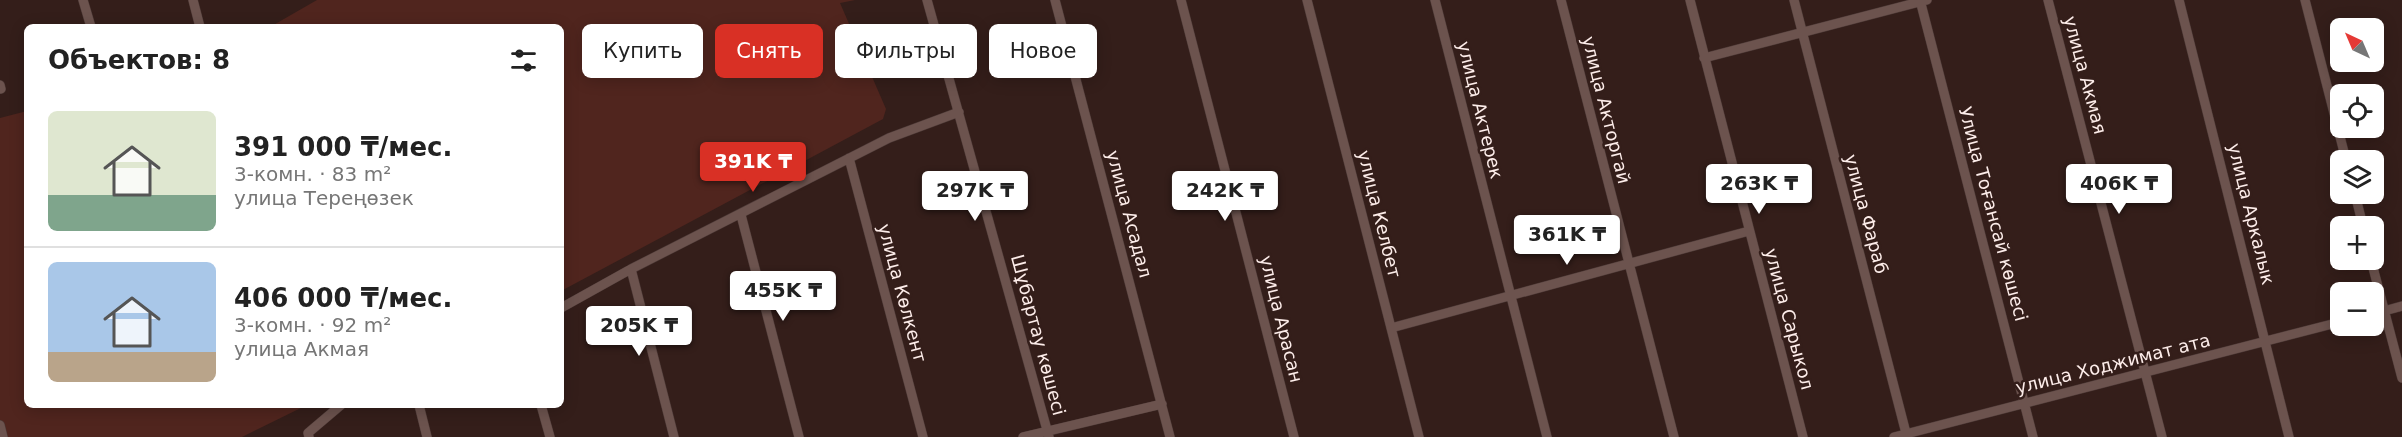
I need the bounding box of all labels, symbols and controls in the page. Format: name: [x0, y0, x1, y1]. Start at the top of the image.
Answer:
street label: улица Акмая: [2060, 13, 2111, 136]
north arrow: [2330, 18, 2384, 72]
map controls: [2330, 18, 2384, 336]
chip: Купить: [582, 24, 703, 78]
chip: Снять: [715, 24, 823, 78]
chip: Фильтры: [835, 24, 977, 78]
chip: Новое: [989, 24, 1097, 78]
street label: улица Акторгай: [1578, 34, 1635, 186]
street label: улица Актерек: [1453, 39, 1508, 181]
icon: filters: [507, 44, 540, 77]
text: Объектов: 8: [48, 45, 230, 75]
button: locate: [2330, 84, 2384, 138]
street label: Улица Тоғансай көшесі: [1955, 104, 2032, 323]
text: 391 000 ₸/мес.: [234, 132, 452, 162]
icon: home: [96, 135, 168, 207]
street label: улица Аркалык: [2224, 141, 2279, 287]
pin: 391K ₸: [704, 142, 802, 193]
street label: улица Асадал: [1102, 148, 1157, 280]
street label: улица Келбет: [1353, 148, 1406, 280]
text: 391K ₸: [714, 149, 792, 173]
button: layers: [2330, 150, 2384, 204]
street label: улица Фараб: [1840, 152, 1893, 276]
text: 3-комн. · 83 m²: [234, 162, 391, 186]
pin: 263K ₸: [1710, 164, 1808, 215]
pin: 406K ₸: [2070, 164, 2168, 215]
pin: 297K ₸: [926, 171, 1024, 222]
pin: 242K ₸: [1176, 171, 1274, 222]
text: 263K ₸: [1720, 171, 1798, 195]
text: 406K ₸: [2080, 171, 2158, 195]
text: 297K ₸: [936, 178, 1014, 202]
text: 242K ₸: [1186, 178, 1264, 202]
text: улица Тереңөзек: [234, 186, 414, 210]
pin: 361K ₸: [1518, 215, 1616, 266]
button: +: [2330, 216, 2384, 270]
street label: улица Көлкент: [874, 221, 931, 364]
text: 361K ₸: [1528, 222, 1606, 246]
street label: улица Сарыкол: [1761, 246, 1818, 392]
street label: Шұбартау көшесі: [1007, 252, 1070, 418]
street label: улица Арасан: [1256, 253, 1307, 385]
pin: 455K ₸: [734, 271, 832, 322]
text: 455K ₸: [744, 278, 822, 302]
button: −: [2330, 282, 2384, 336]
text: 406 000 ₸/мес.: [234, 283, 452, 313]
icon: home: [96, 286, 168, 358]
pin: 205K ₸: [590, 306, 688, 357]
text: 3-комн. · 92 m²: [234, 313, 391, 337]
text: 205K ₸: [600, 313, 678, 337]
street label: улица Ходжимат ата: [2013, 329, 2212, 398]
text: улица Акмая: [234, 337, 369, 361]

